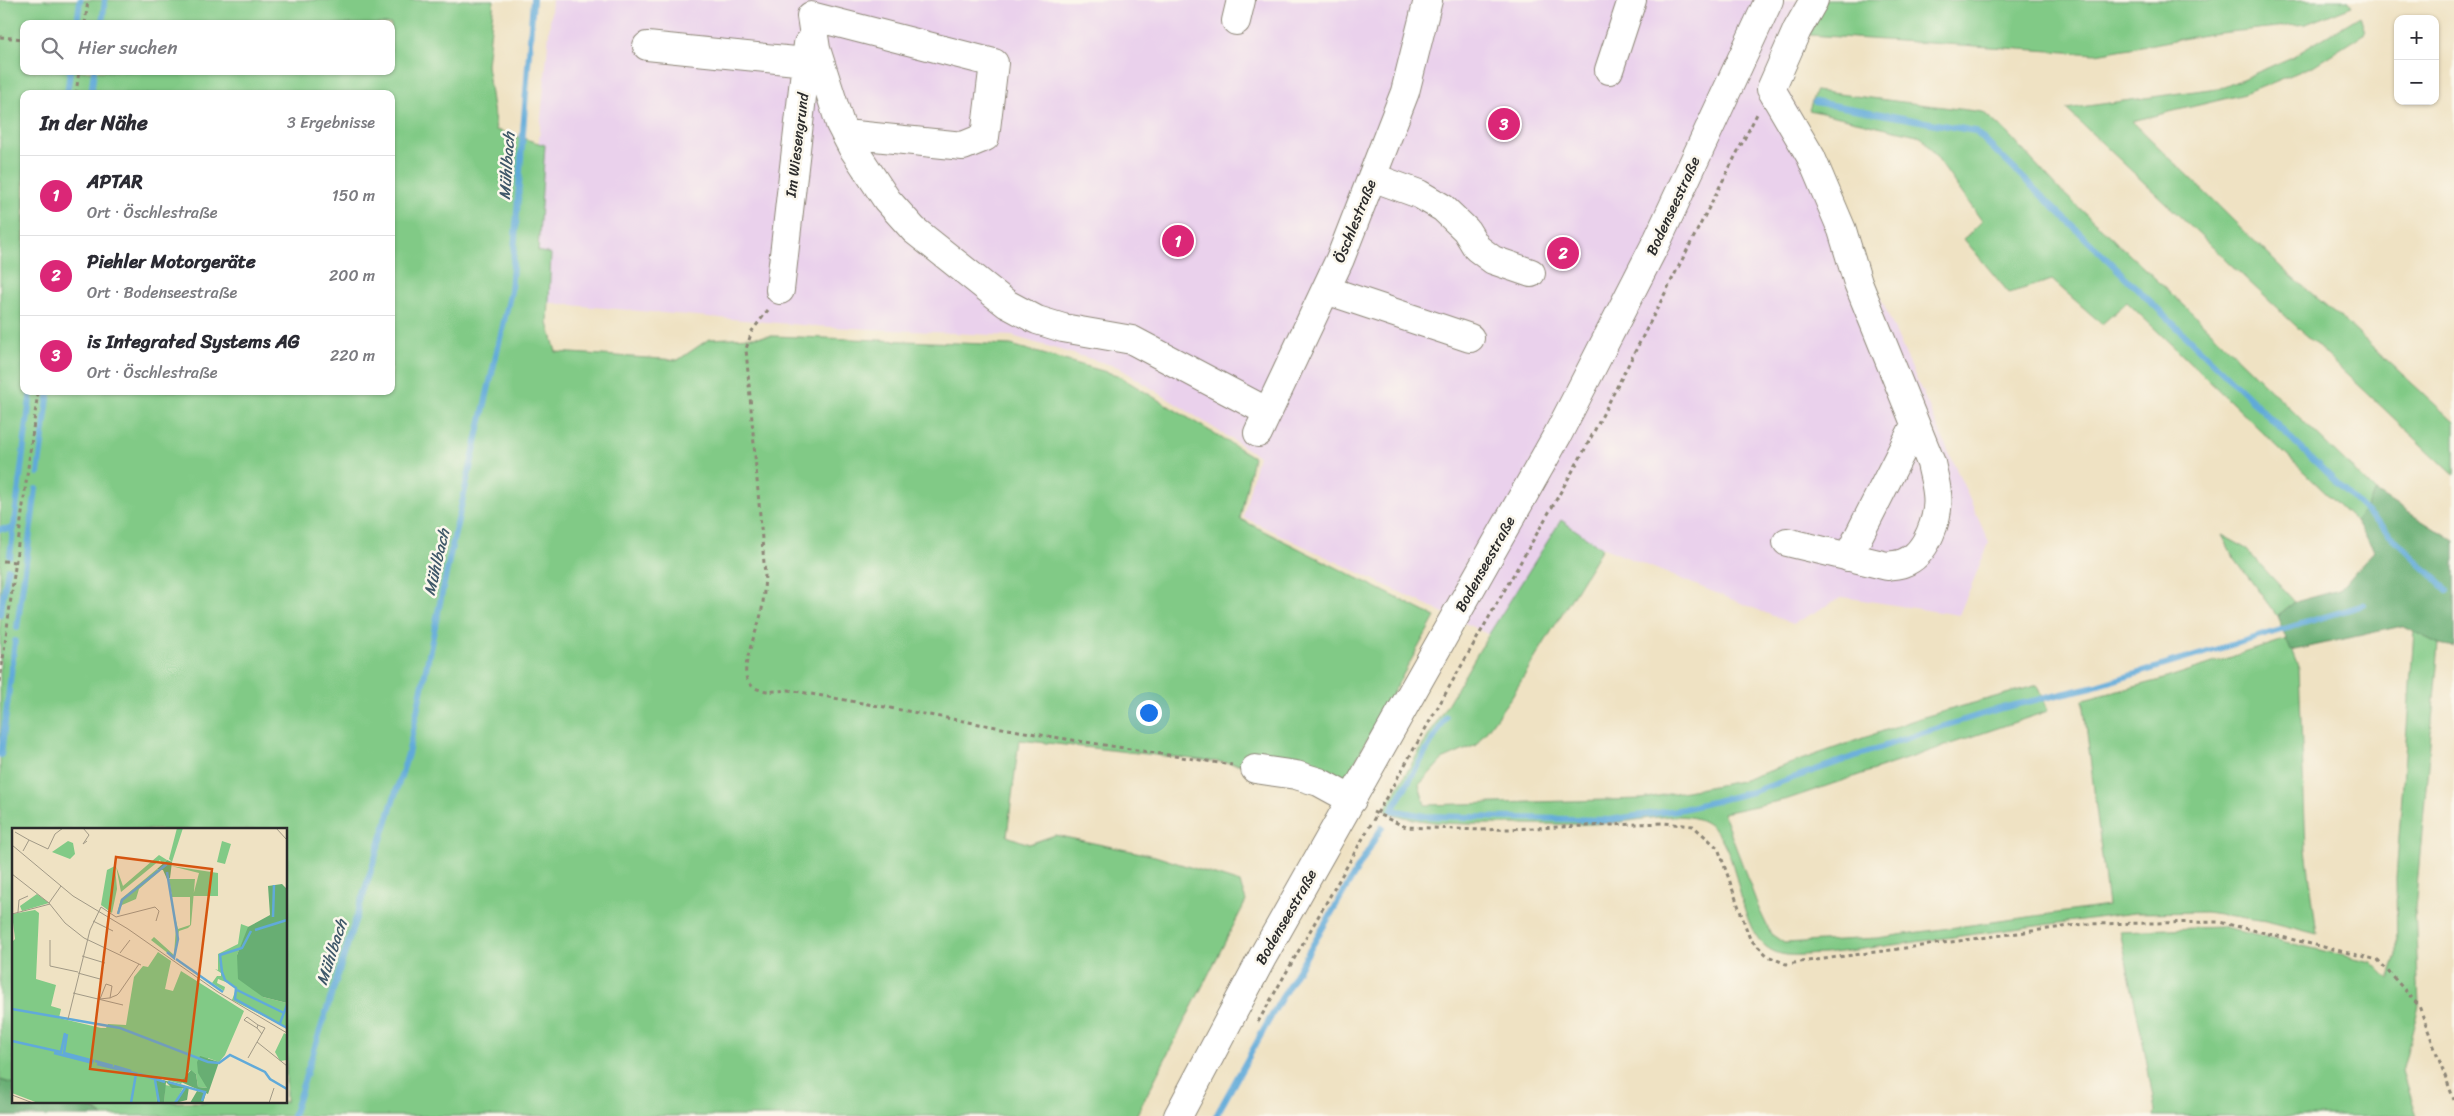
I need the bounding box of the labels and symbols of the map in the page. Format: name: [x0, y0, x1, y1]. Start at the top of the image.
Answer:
street label: Im Wiesengrund: [778, 90, 816, 200]
pin: 3: [1488, 105, 1520, 143]
water label: Mühlbach: [490, 130, 523, 201]
street label: Bodenseestraße: [1639, 152, 1707, 260]
street label: Öschlestraße: [1326, 175, 1384, 267]
pin: 1: [1162, 222, 1194, 260]
pin: 2: [1547, 234, 1579, 272]
street label: Bodenseestraße: [1448, 511, 1522, 617]
water label: Mühlbach: [415, 524, 459, 598]
your location: [1136, 700, 1162, 726]
inset map: [12, 828, 288, 1104]
street label: Bodenseestraße: [1248, 864, 1324, 970]
water label: Mühlbach: [307, 914, 356, 989]

